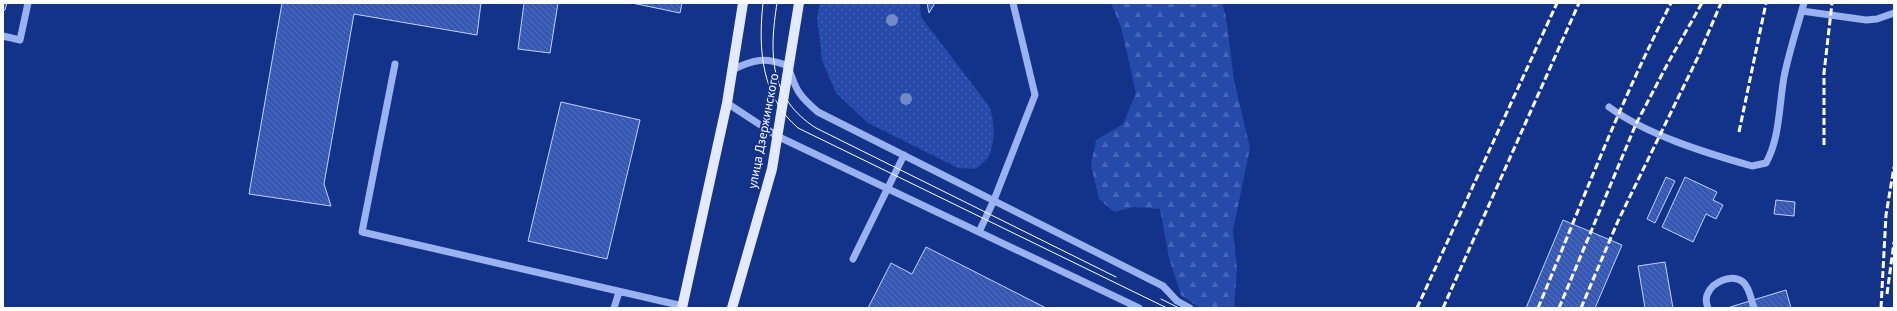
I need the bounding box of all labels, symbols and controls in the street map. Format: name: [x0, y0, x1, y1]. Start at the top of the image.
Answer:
street label: улица Дзержинского: [743, 72, 783, 190]

